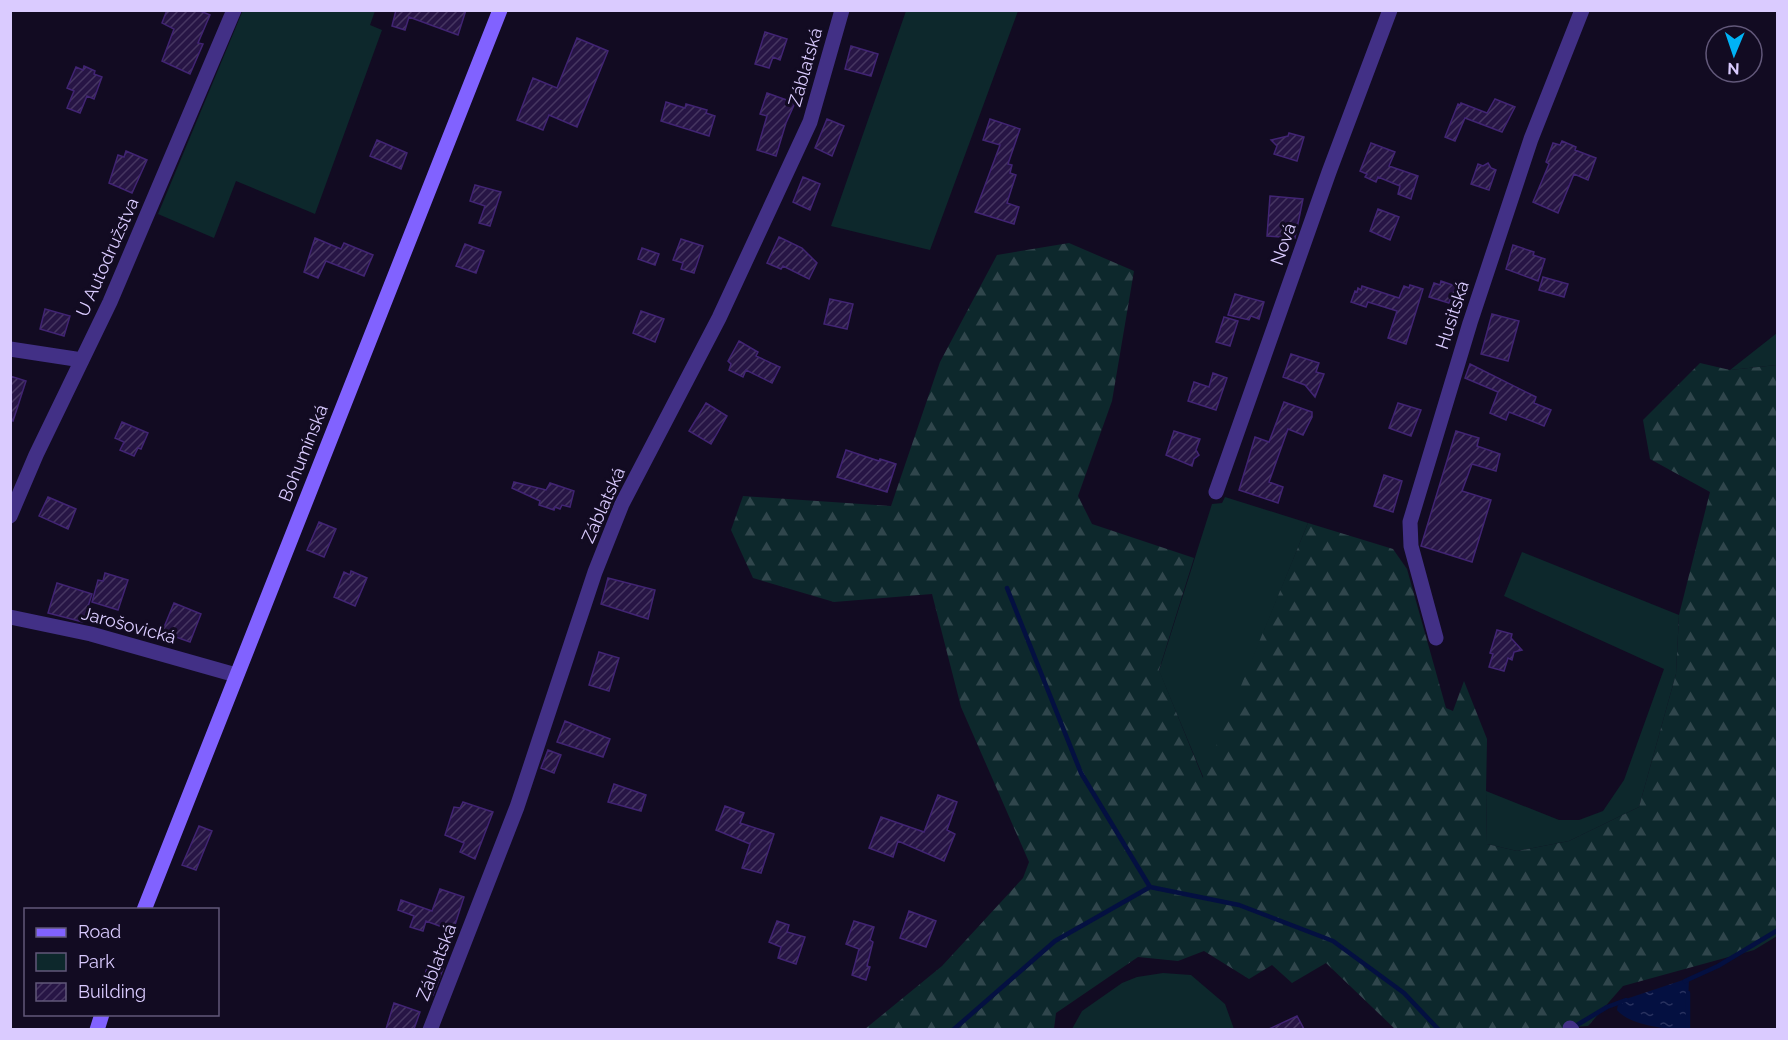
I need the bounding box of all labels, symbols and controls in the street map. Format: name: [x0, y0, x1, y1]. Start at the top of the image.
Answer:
north arrow: [1704, 24, 1764, 84]
street label: Záblatská: [784, 25, 826, 109]
text: N: [1727, 59, 1740, 78]
street label: U Autodružstva: [71, 194, 143, 320]
street label: Nová: [1266, 220, 1300, 268]
street label: Husitská: [1431, 278, 1473, 352]
street label: Bohumínská: [274, 401, 332, 505]
street label: Záblatská: [577, 464, 629, 546]
street label: Jarošovická: [80, 602, 178, 648]
legend: [24, 908, 219, 1016]
street label: Záblatská: [412, 920, 460, 1004]
text: Road: [78, 921, 121, 942]
text: Park: [78, 951, 115, 972]
text: Building: [78, 981, 146, 1002]

